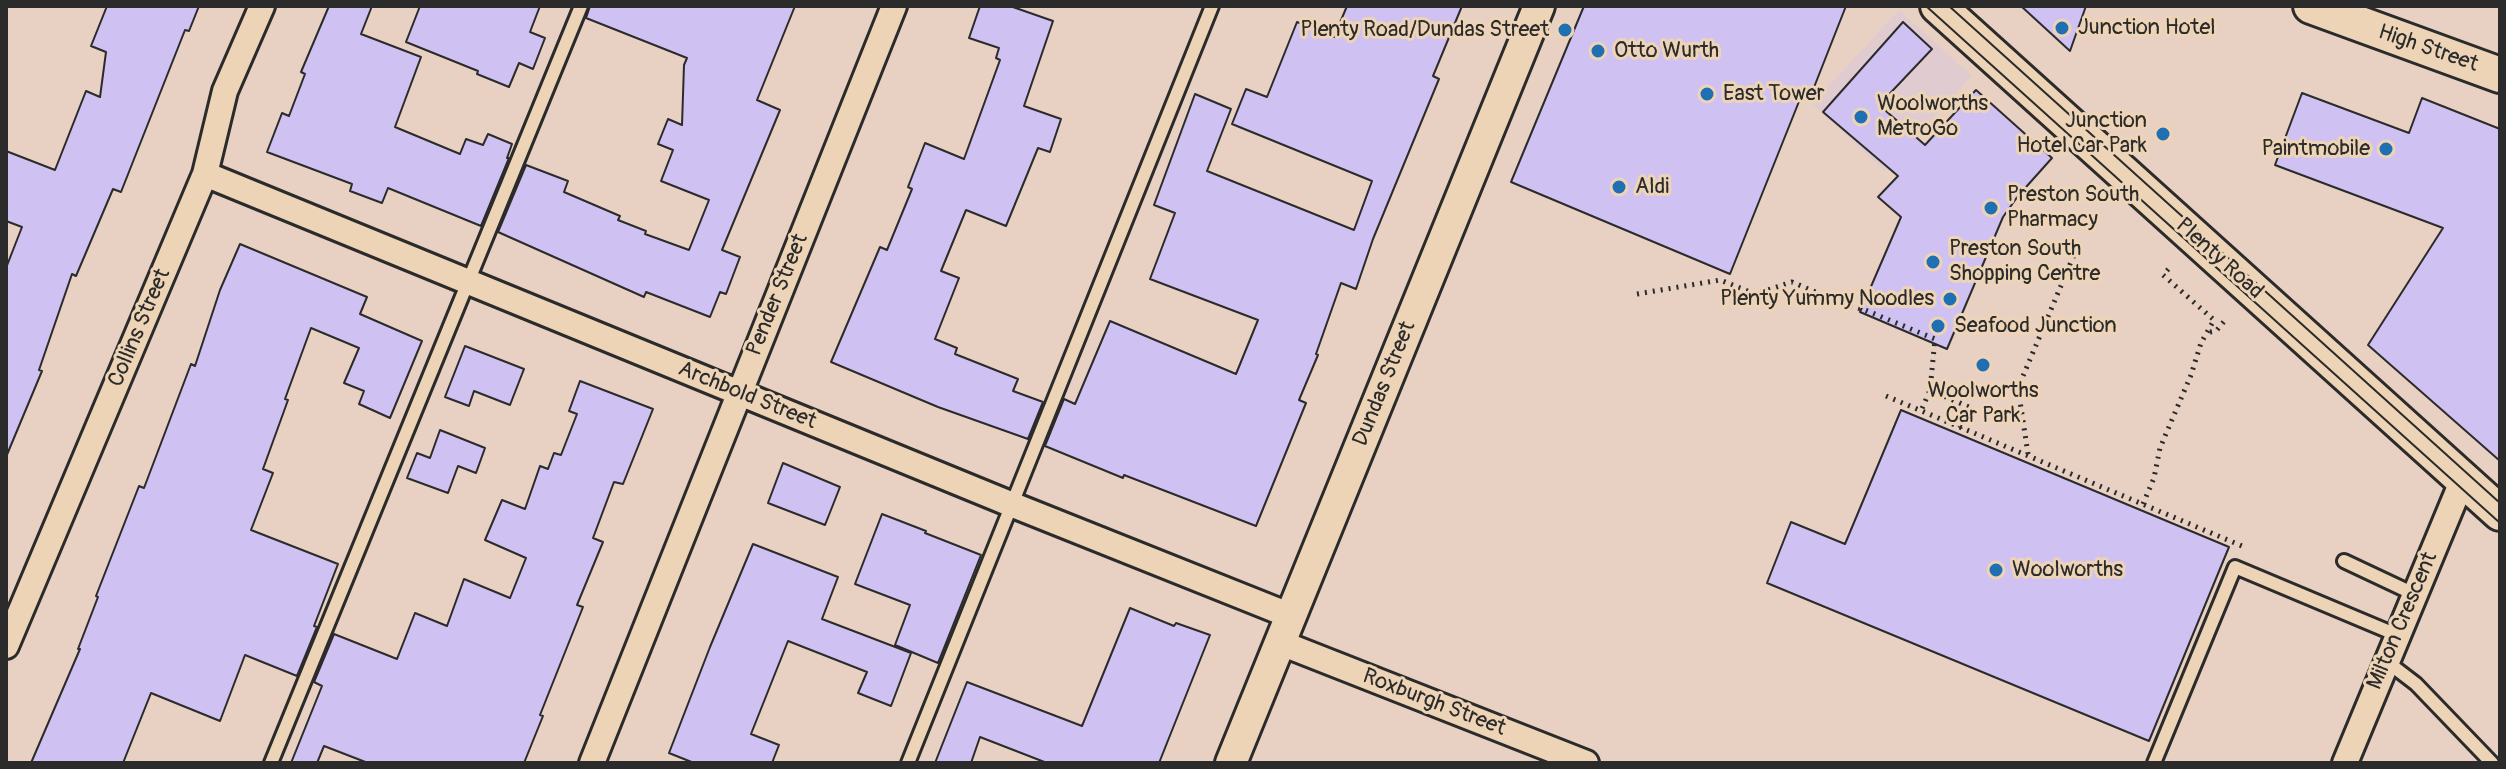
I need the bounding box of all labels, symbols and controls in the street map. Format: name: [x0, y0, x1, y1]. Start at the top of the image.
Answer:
place label: Junction Hotel: [2078, 15, 2216, 41]
place label: Plenty Road/Dundas Street: [1300, 17, 1549, 43]
marker: Junction Hotel: [2053, 19, 2071, 37]
street label: High Street: [2375, 20, 2481, 78]
marker: Plenty Road/Dundas Street: [1556, 21, 1574, 39]
place label: Otto Wurth: [1614, 38, 1719, 64]
marker: Otto Wurth: [1589, 42, 1607, 60]
place label: East Tower: [1723, 81, 1825, 107]
marker: East Tower: [1698, 85, 1716, 103]
place label: Woolworths MetroGo: [1877, 91, 1988, 142]
marker: Woolworths MetroGo: [1852, 108, 1870, 126]
place label: Junction Hotel Car Park: [2017, 108, 2147, 160]
marker: Junction Hotel Car Park: [2154, 125, 2172, 143]
place label: Paintmobile: [2262, 136, 2370, 162]
marker: Paintmobile: [2377, 140, 2395, 158]
place label: Aldi: [1635, 174, 1669, 200]
marker: Aldi: [1610, 178, 1628, 196]
place label: Preston South Pharmacy: [2007, 182, 2139, 234]
marker: Preston South Pharmacy: [1982, 199, 2000, 217]
street label: Plenty Road: [2170, 213, 2268, 305]
street label: Pender Street: [742, 230, 814, 360]
place label: Preston South Shopping Centre: [1949, 236, 2100, 288]
marker: Preston South Shopping Centre: [1924, 253, 1942, 271]
street label: Collins Street: [103, 265, 177, 391]
place label: Plenty Yummy Noodles: [1720, 286, 1934, 312]
marker: Plenty Yummy Noodles: [1941, 290, 1959, 308]
place label: Seafood Junction: [1954, 313, 2117, 339]
marker: Seafood Junction: [1929, 317, 1947, 335]
street label: Dundas Street: [1348, 318, 1422, 450]
street label: Archbold Street: [674, 356, 820, 436]
marker: Woolworths Car Park: [1974, 356, 1992, 374]
place label: Woolworths Car Park: [1927, 378, 2039, 430]
street label: Milton Crescent: [2362, 548, 2444, 694]
place label: Woolworths: [2012, 557, 2123, 583]
marker: Woolworths: [1987, 561, 2005, 579]
street label: Roxburgh Street: [1359, 664, 1509, 742]

